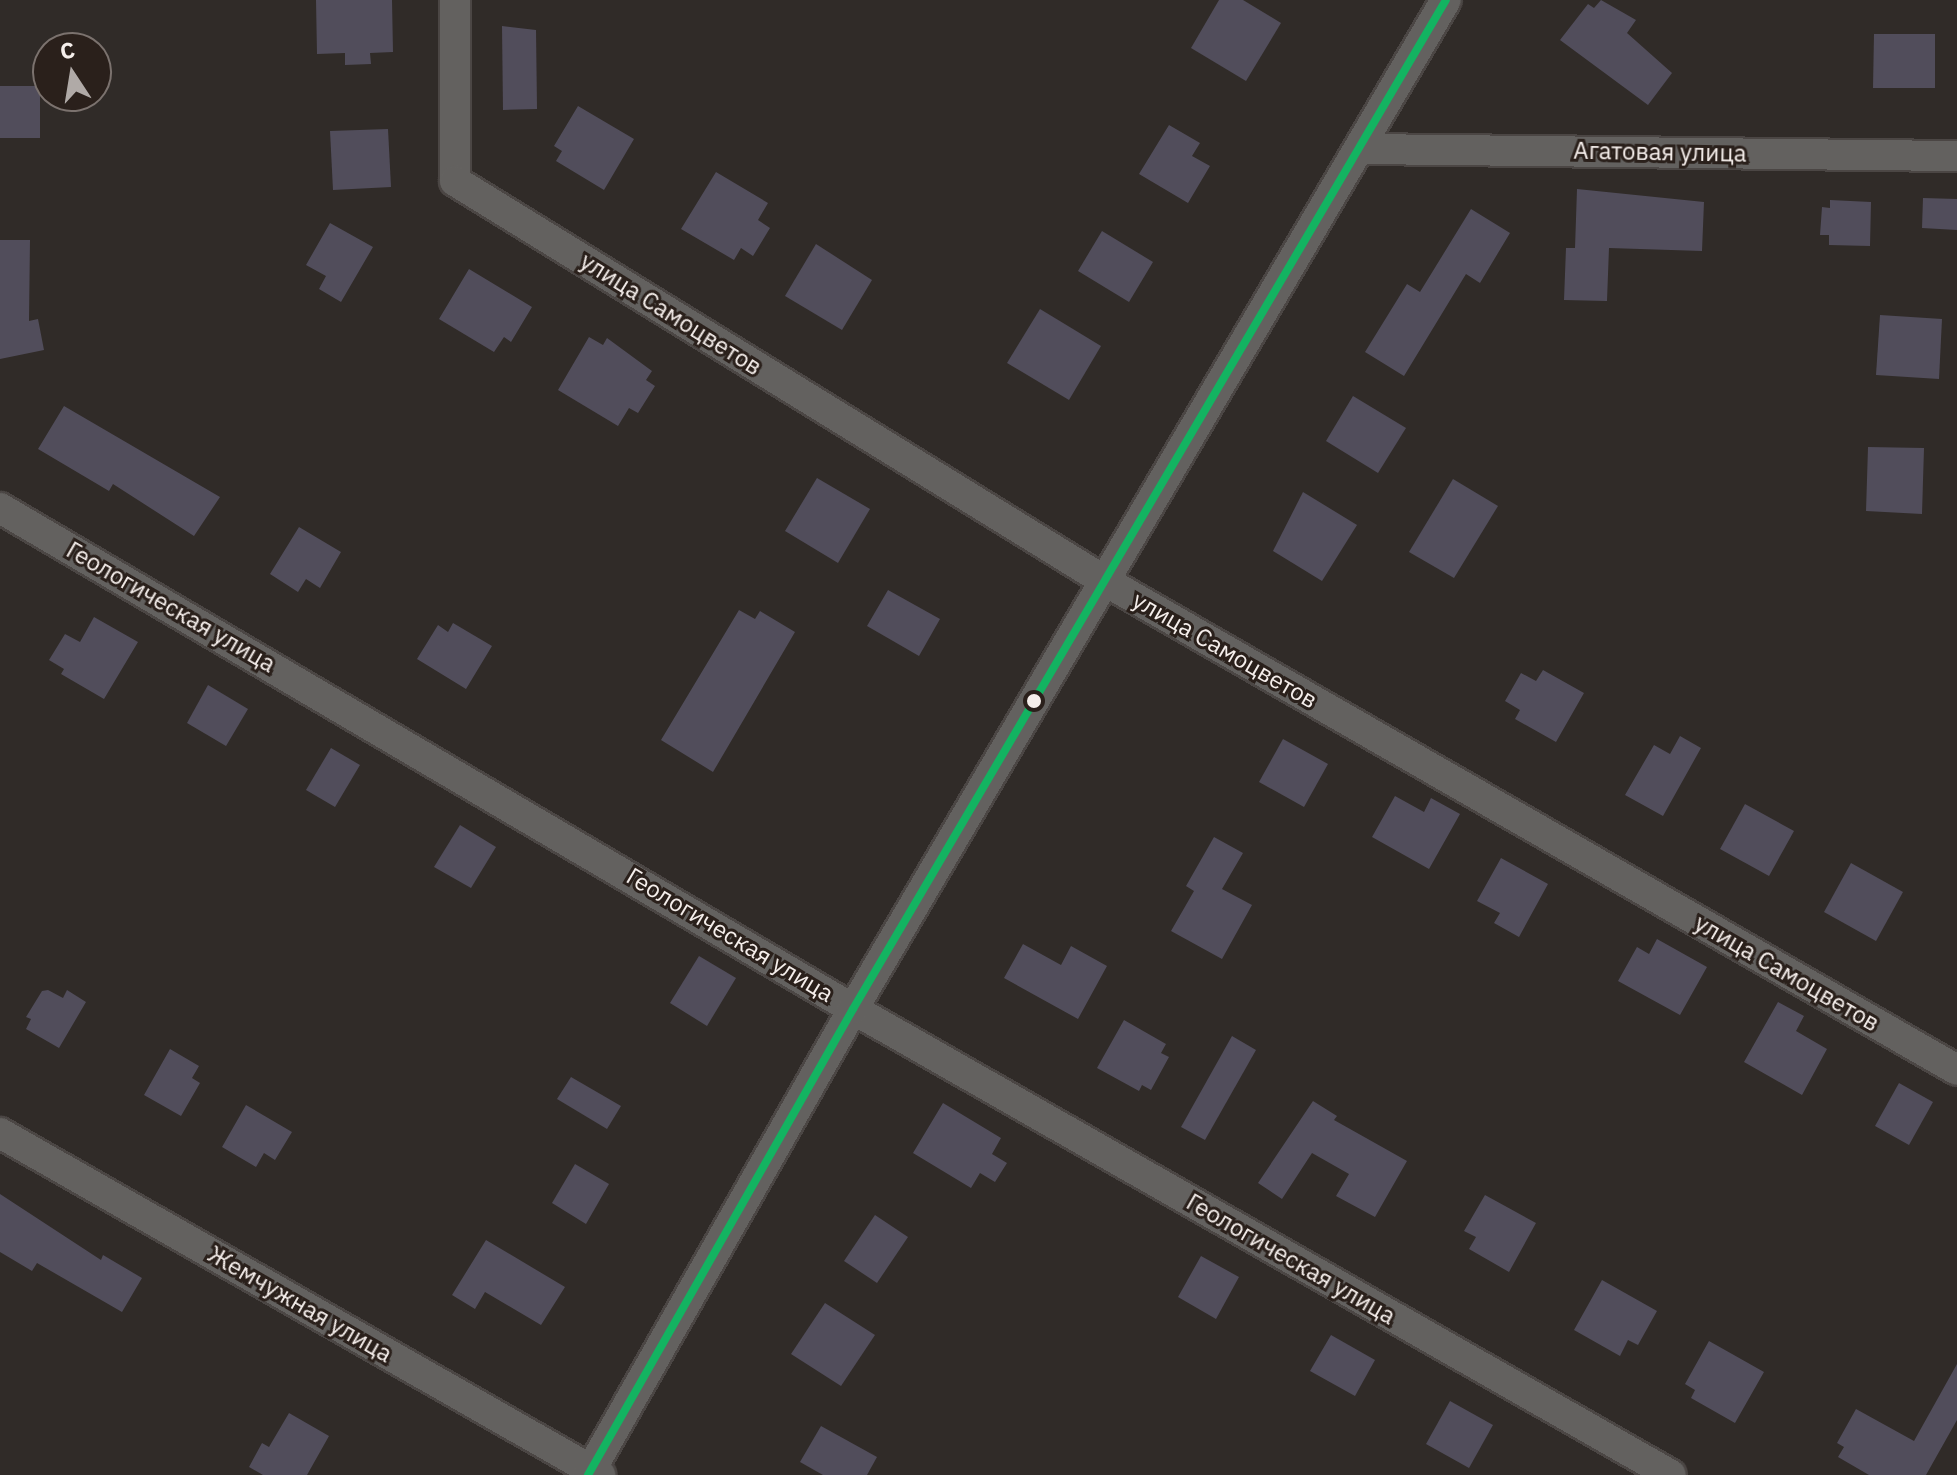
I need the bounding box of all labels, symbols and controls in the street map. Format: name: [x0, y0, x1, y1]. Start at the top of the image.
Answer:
north arrow: [32, 32, 112, 112]
text: С: [57, 34, 77, 66]
street label: Агатовая улица: [1573, 136, 1747, 168]
street label: улица Самоцветов: [575, 247, 767, 381]
street label: Геологическая улица: [61, 535, 281, 679]
street label: улица Самоцветов: [1128, 585, 1322, 715]
unlabelled marker: [1026, 693, 1042, 709]
street label: Геологическая улица: [621, 862, 839, 1008]
street label: улица Самоцветов: [1690, 908, 1884, 1038]
street label: Геологическая улица: [1181, 1187, 1401, 1331]
street label: Жемчужная улица: [203, 1240, 397, 1368]

